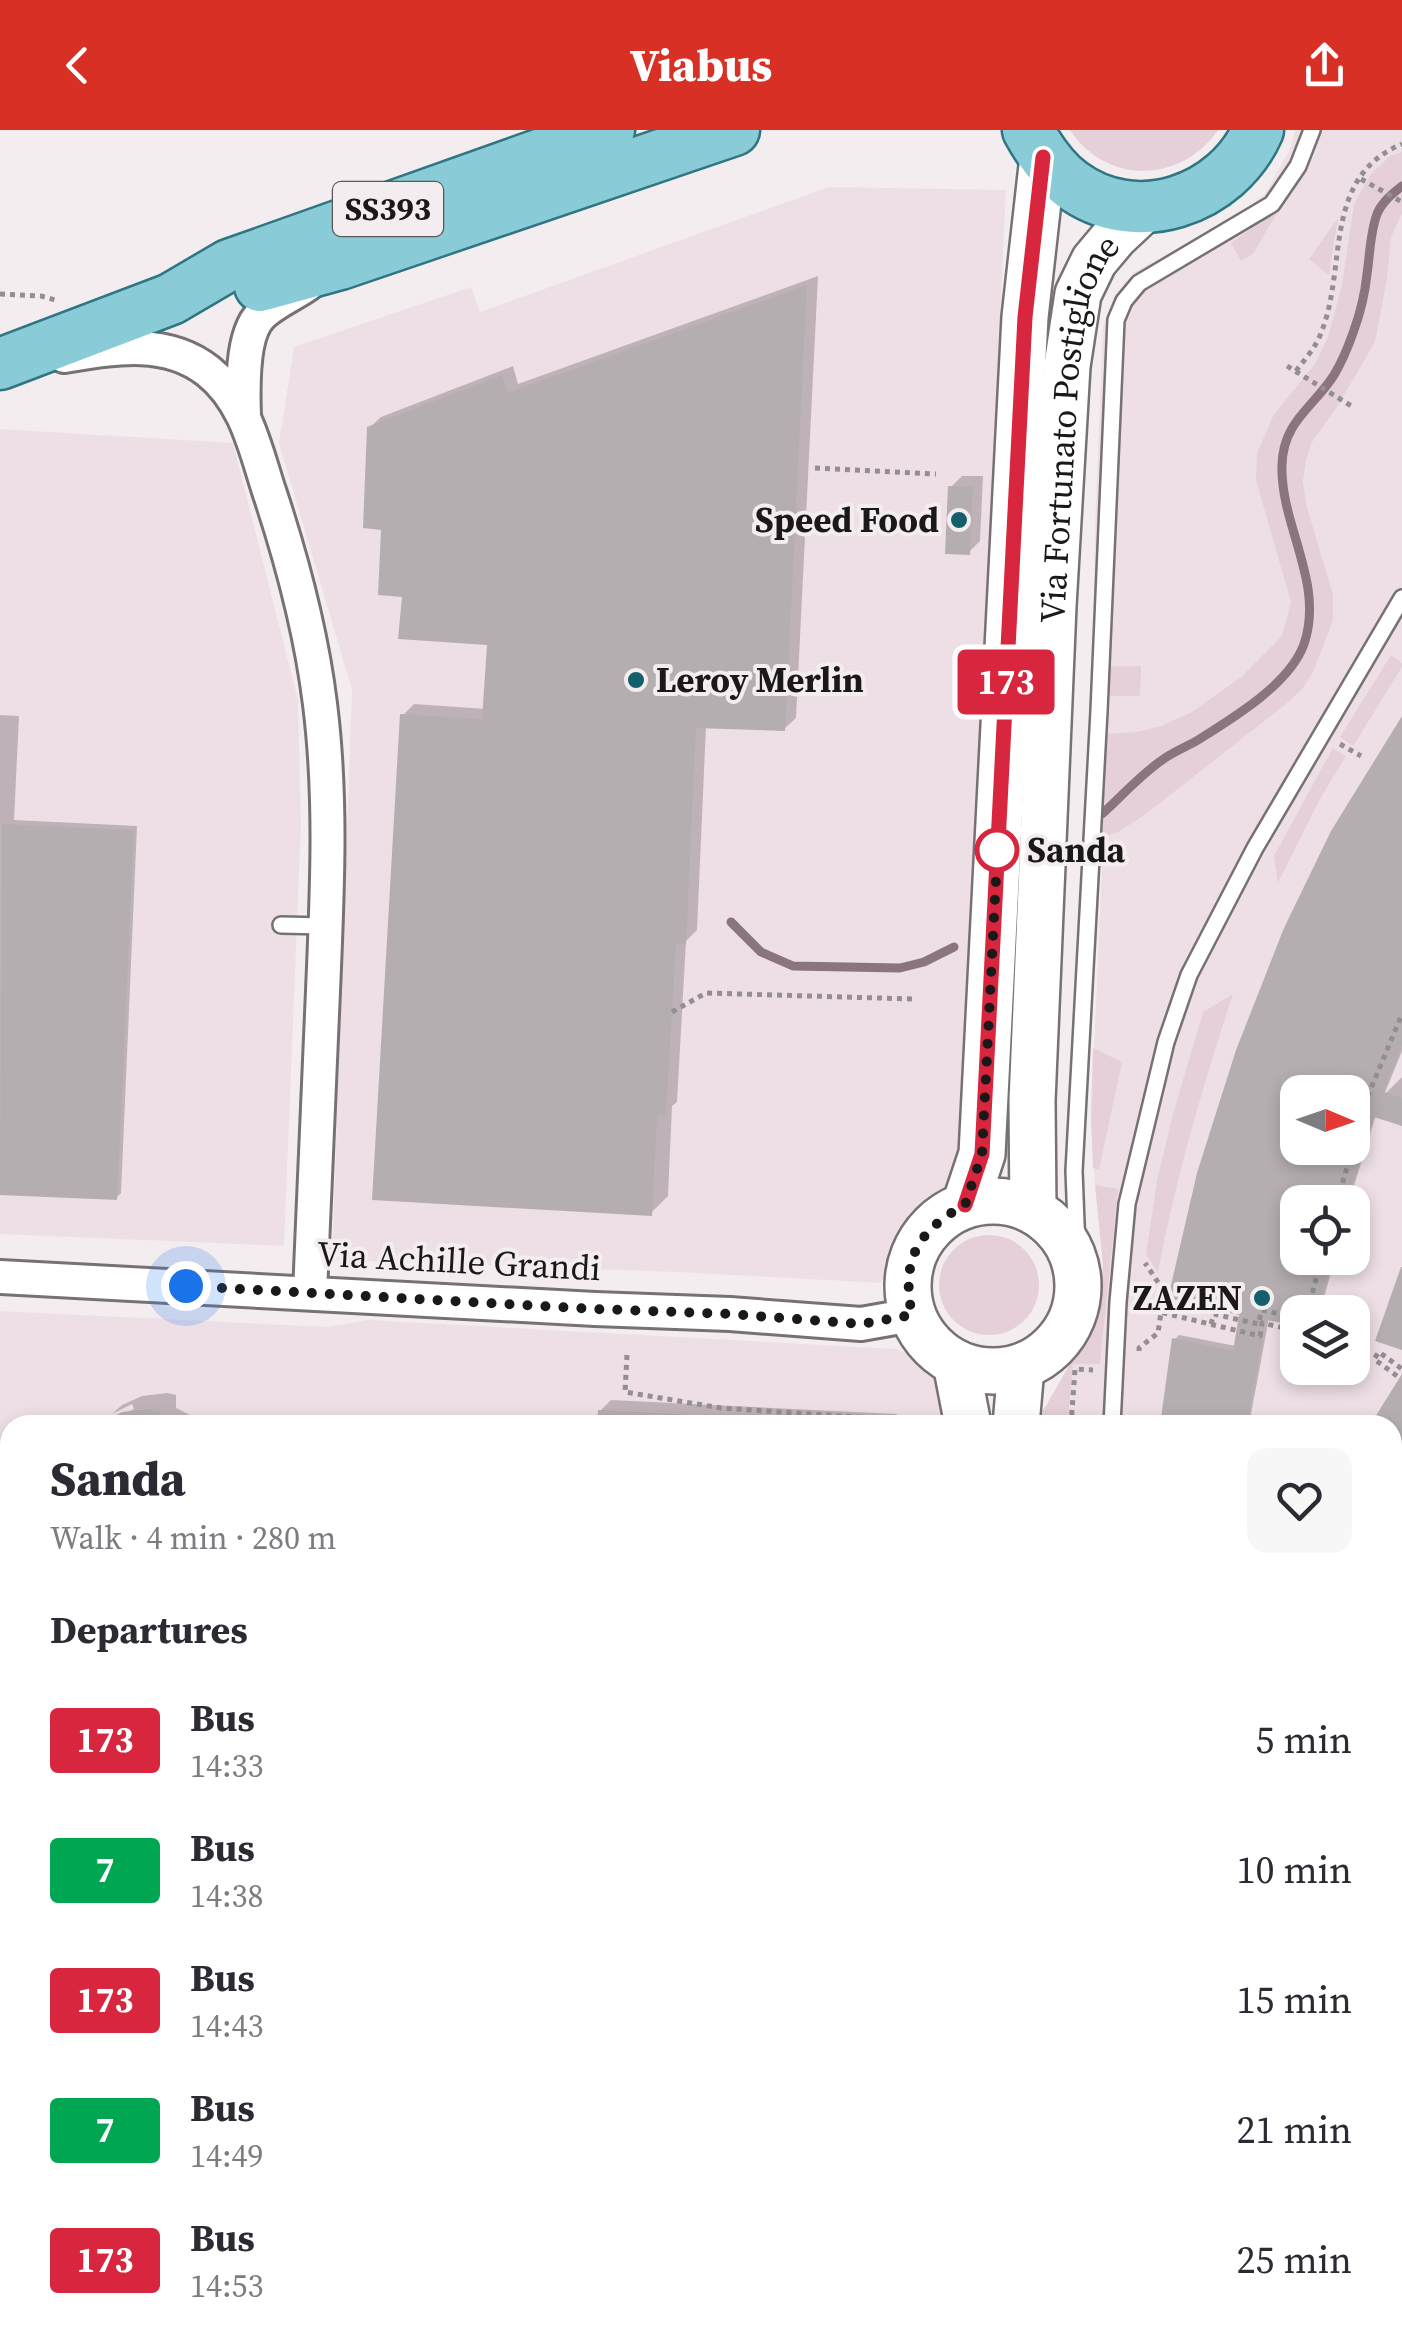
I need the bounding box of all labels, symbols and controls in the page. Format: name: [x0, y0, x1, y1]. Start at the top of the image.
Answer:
text: Viabus: [630, 34, 772, 96]
icon: back: [50, 38, 105, 93]
icon: share: [1297, 38, 1352, 93]
road number: SS393: [333, 182, 443, 236]
street label: Via Fortunato Postiglione: [1028, 224, 1131, 624]
place label: Speed Food: [755, 496, 939, 544]
marker: Speed Food: [948, 509, 970, 531]
line badge: 173: [948, 650, 1064, 714]
place label: Leroy Merlin: [656, 656, 864, 704]
text: 173: [978, 658, 1034, 706]
marker: Leroy Merlin: [625, 669, 647, 691]
place label: Sanda: [1027, 826, 1125, 874]
marker: Sanda: [976, 829, 1018, 871]
north arrow: [1280, 1075, 1370, 1165]
map controls: [1280, 1075, 1370, 1385]
button: locate: [1280, 1185, 1370, 1275]
street label: Via Achille Grandi: [316, 1230, 602, 1292]
your location: [161, 1261, 211, 1311]
place label: ZAZEN: [1133, 1274, 1242, 1322]
marker: ZAZEN: [1251, 1287, 1273, 1309]
button: layers: [1280, 1295, 1370, 1385]
text: Sanda: [50, 1445, 186, 1511]
button: heart: [1247, 1448, 1352, 1553]
text: Walk · 4 min · 280 m: [50, 1516, 336, 1560]
text: Departures: [50, 1604, 248, 1656]
text: Bus: [190, 1692, 255, 1744]
text: 5 min: [1256, 1714, 1352, 1766]
text: 173: [77, 1716, 133, 1764]
text: 14:33: [190, 1744, 264, 1788]
text: Bus: [190, 1822, 255, 1874]
text: 10 min: [1237, 1844, 1352, 1896]
text: 7: [96, 1846, 114, 1894]
text: 14:38: [190, 1874, 264, 1918]
text: Bus: [190, 1952, 255, 2004]
text: 15 min: [1237, 1974, 1352, 2026]
text: 173: [77, 1976, 133, 2024]
text: 14:43: [190, 2004, 264, 2048]
text: Bus: [190, 2082, 255, 2134]
text: 21 min: [1237, 2104, 1352, 2156]
text: 7: [96, 2106, 114, 2154]
text: 14:49: [190, 2134, 264, 2178]
text: Bus: [190, 2212, 255, 2264]
text: 25 min: [1237, 2234, 1352, 2286]
text: 173: [77, 2236, 133, 2284]
text: 14:53: [190, 2264, 264, 2308]

